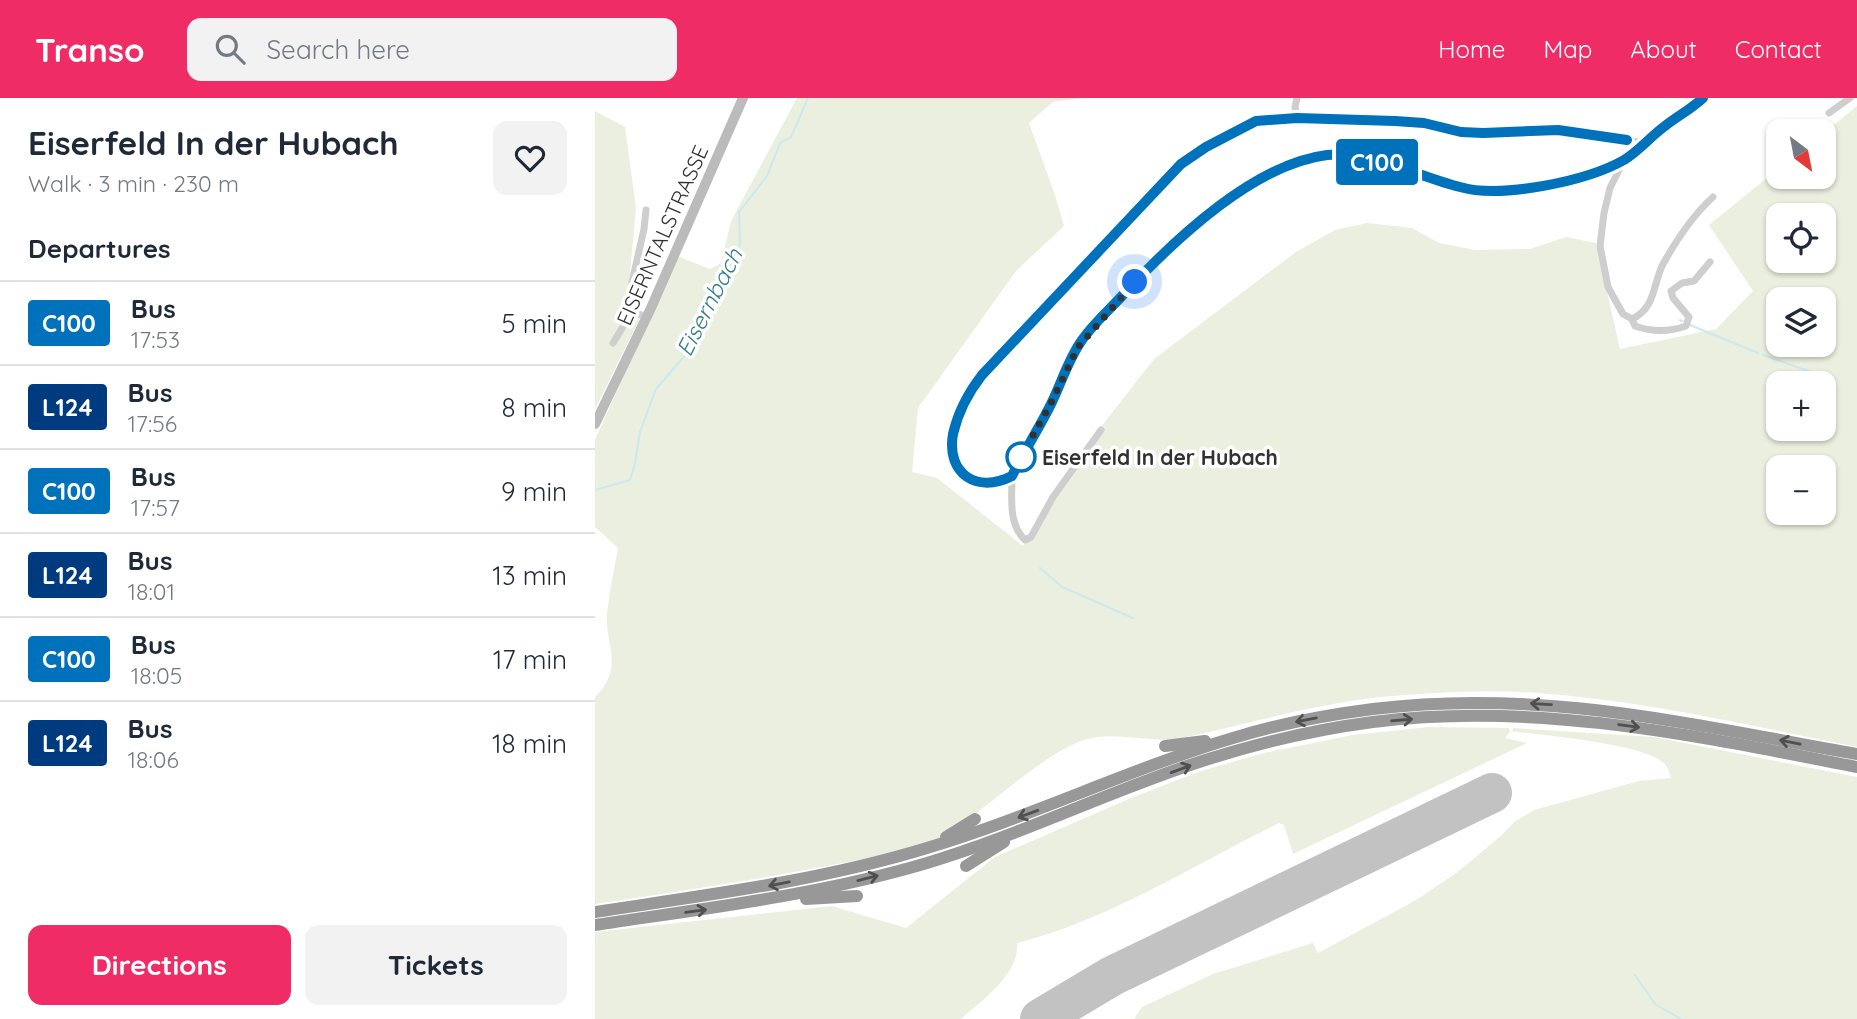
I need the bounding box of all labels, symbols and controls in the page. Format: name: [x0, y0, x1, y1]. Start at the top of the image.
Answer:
search box: [187, 18, 677, 81]
text: Transo: [35, 29, 145, 70]
icon: search: [211, 30, 249, 68]
text: Search here: [267, 33, 410, 66]
text: Home: [1438, 34, 1505, 64]
text: Map: [1543, 34, 1592, 64]
text: About: [1630, 34, 1697, 64]
text: Contact: [1735, 34, 1822, 64]
north arrow: [1766, 119, 1836, 189]
map controls: [1766, 119, 1836, 525]
button: heart: [493, 121, 567, 195]
text: Eiserfeld In der Hubach: [28, 122, 399, 163]
line badge: C100: [1328, 139, 1426, 185]
street label: EISERNTALSTRASSE: [611, 141, 713, 329]
text: C100: [1350, 147, 1404, 177]
text: Walk · 3 min · 230 m: [28, 169, 239, 198]
button: locate: [1766, 203, 1836, 273]
text: Departures: [28, 232, 171, 265]
water label: Eisernbach: [670, 243, 749, 361]
your location: [1117, 264, 1152, 299]
button: layers: [1766, 287, 1836, 357]
text: Bus: [131, 292, 176, 325]
text: 5 min: [501, 307, 567, 340]
text: C100: [42, 308, 96, 338]
text: 17:53: [131, 325, 180, 354]
button: +: [1766, 371, 1836, 441]
text: Bus: [128, 376, 172, 409]
text: 8 min: [502, 391, 567, 424]
text: L124: [42, 392, 93, 422]
text: 17:56: [128, 409, 177, 438]
marker: Eiserfeld In der Hubach: [1006, 442, 1036, 472]
place label: Eiserfeld In der Hubach: [1042, 444, 1278, 470]
button: −: [1766, 455, 1836, 525]
text: Bus: [131, 460, 176, 493]
text: 9 min: [501, 475, 567, 508]
text: C100: [42, 476, 96, 506]
text: 17:57: [131, 493, 180, 522]
text: Bus: [128, 544, 172, 577]
text: 13 min: [492, 559, 567, 592]
text: L124: [42, 560, 93, 590]
text: 18:01: [128, 577, 175, 606]
text: Bus: [131, 628, 176, 661]
text: 17 min: [493, 643, 567, 676]
text: C100: [42, 644, 96, 674]
text: 18:05: [131, 661, 182, 690]
one-way arrow: [1530, 697, 1553, 710]
text: Bus: [128, 712, 172, 745]
one-way arrow: [1390, 713, 1413, 726]
one-way arrow: [1295, 714, 1318, 727]
one-way arrow: [1617, 719, 1640, 732]
text: 18 min: [492, 727, 567, 760]
text: L124: [42, 728, 93, 758]
one-way arrow: [1779, 735, 1802, 748]
text: 18:06: [128, 745, 179, 774]
one-way arrow: [1169, 762, 1191, 774]
one-way arrow: [1017, 808, 1039, 821]
one-way arrow: [856, 871, 879, 884]
one-way arrow: [768, 878, 791, 891]
one-way arrow: [684, 904, 707, 917]
button: Directions: [28, 925, 291, 1005]
button: Tickets: [305, 925, 567, 1005]

